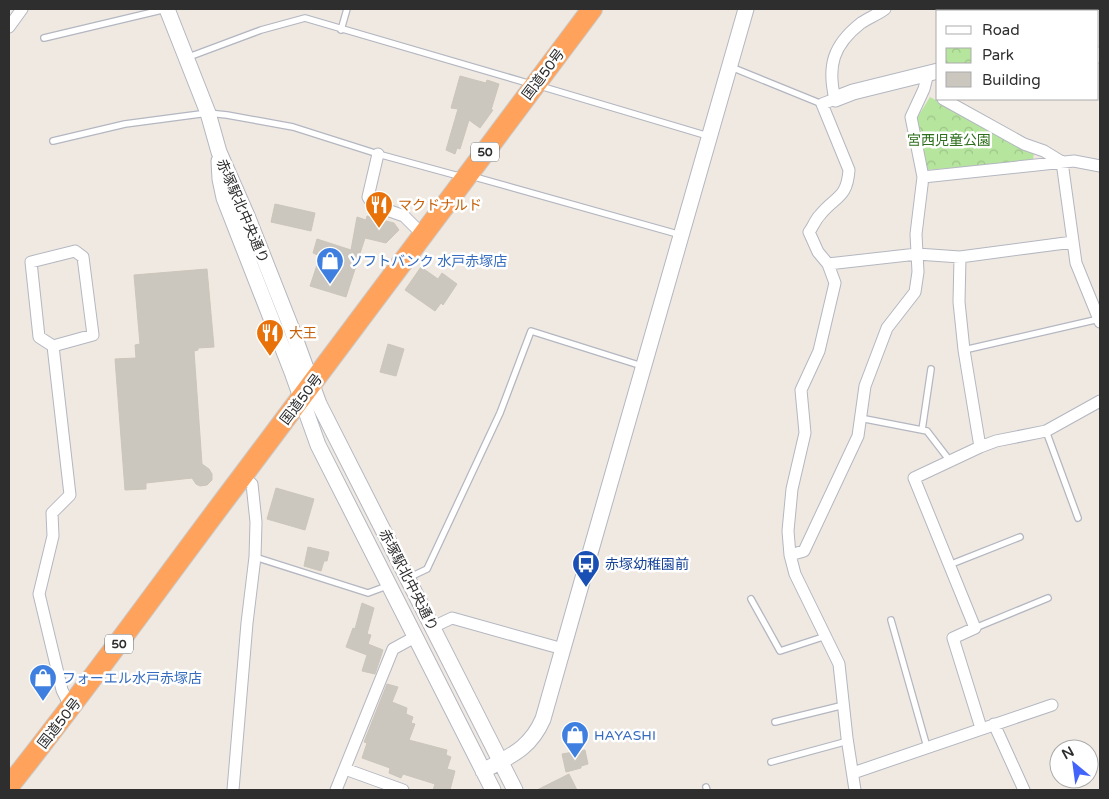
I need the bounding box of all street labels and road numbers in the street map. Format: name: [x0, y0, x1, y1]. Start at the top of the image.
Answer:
street label: 国道50号: [519, 45, 568, 103]
road number: 50: [471, 142, 499, 162]
street label: 赤塚駅北中央通り: [213, 156, 272, 266]
street label: 国道50号: [277, 370, 326, 428]
street label: 赤塚駅北中央通り: [376, 526, 442, 634]
road number: 50: [105, 634, 133, 654]
street label: 国道50号: [34, 695, 84, 752]

